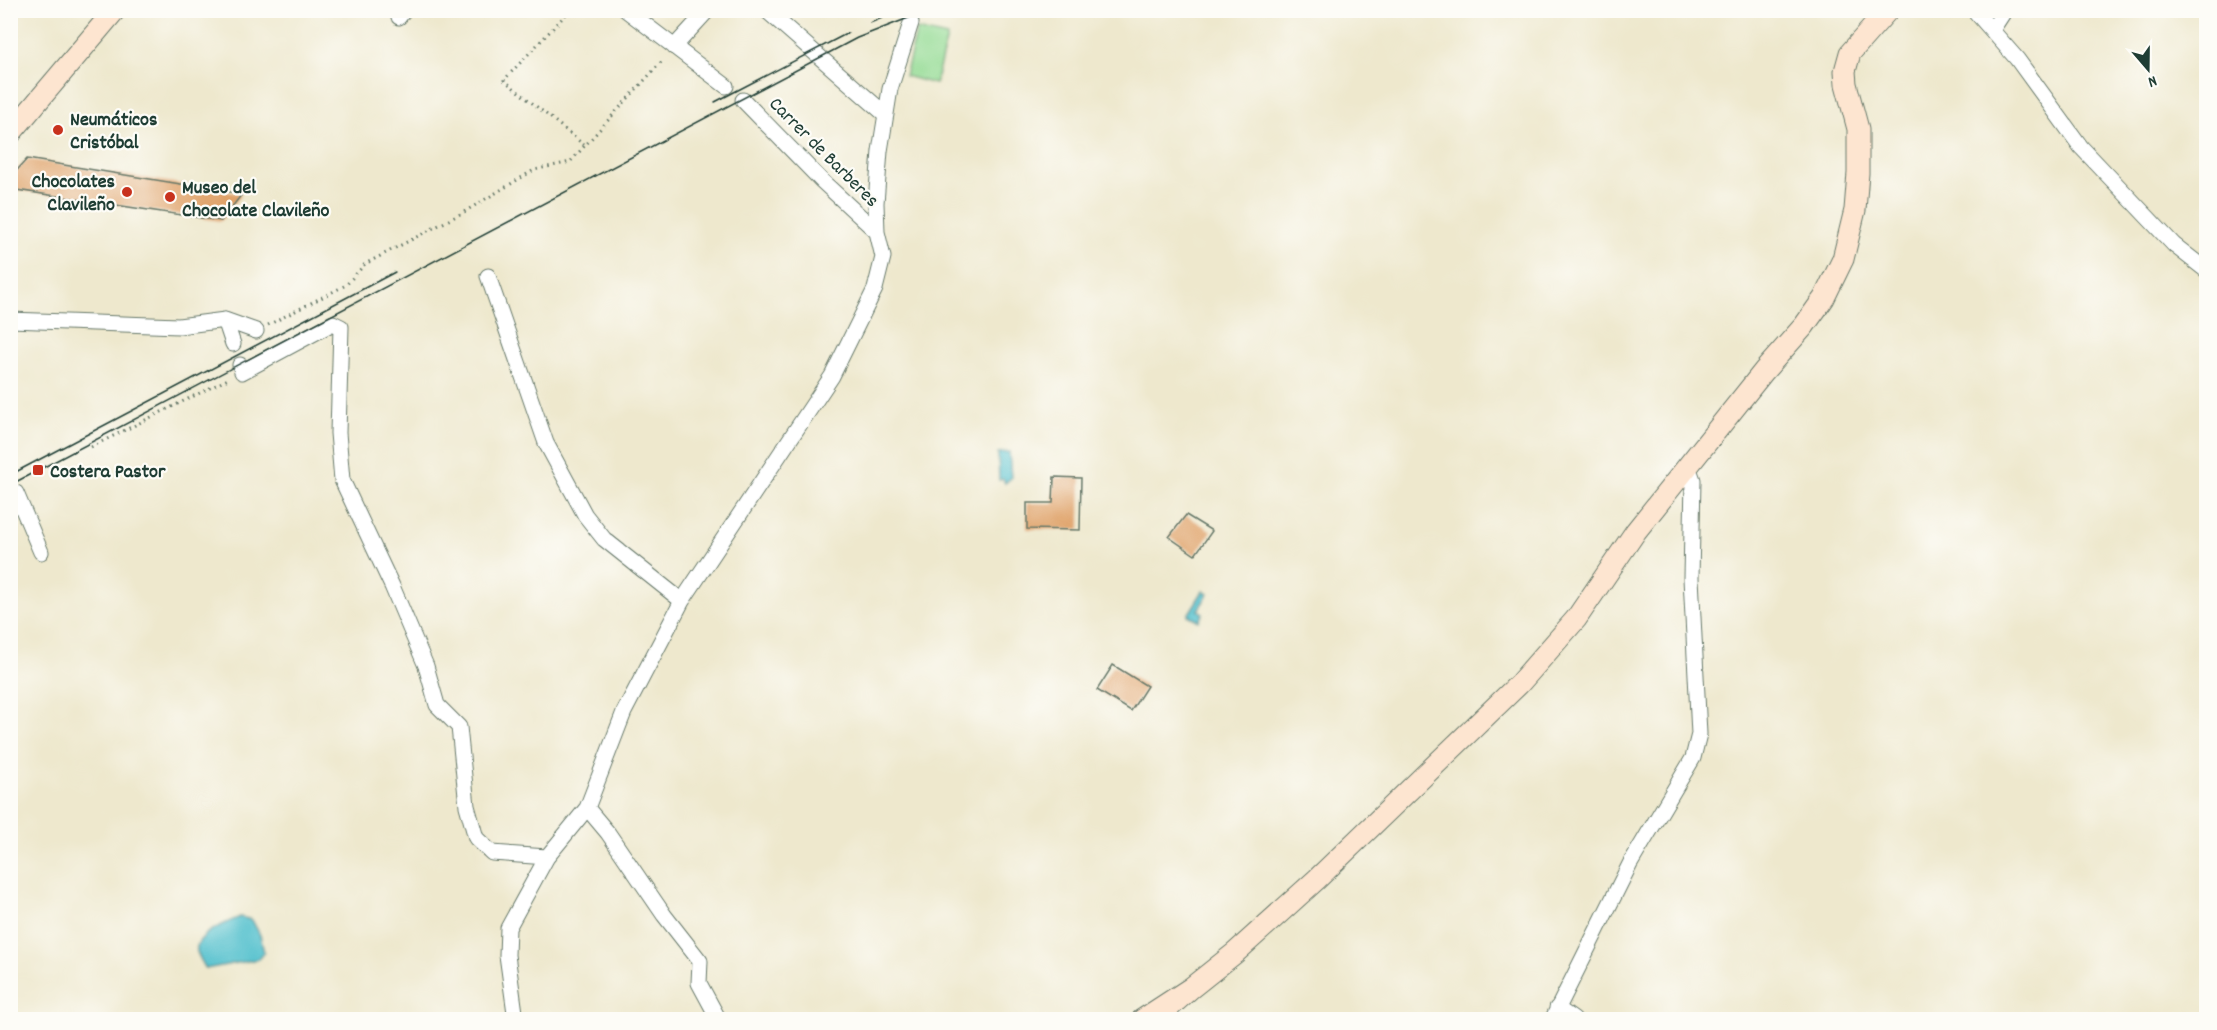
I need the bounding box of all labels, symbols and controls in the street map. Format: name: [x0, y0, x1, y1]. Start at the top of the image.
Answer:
north arrow: [2118, 39, 2178, 99]
text: N: [2145, 69, 2160, 93]
street label: Carrer de Barberes: [761, 92, 884, 215]
place label: Neumáticos Cristóbal: [70, 107, 157, 158]
marker: Neumáticos Cristóbal: [51, 123, 65, 137]
place label: Chocolates Clavileño: [31, 169, 115, 220]
place label: Museo del Chocolate Clavileño: [182, 175, 330, 226]
marker: Chocolates Clavileño: [120, 185, 134, 199]
marker: Museo del Chocolate Clavileño: [163, 190, 177, 204]
place label: Costera Pastor: [50, 459, 166, 487]
marker: Costera Pastor: [31, 463, 45, 477]

